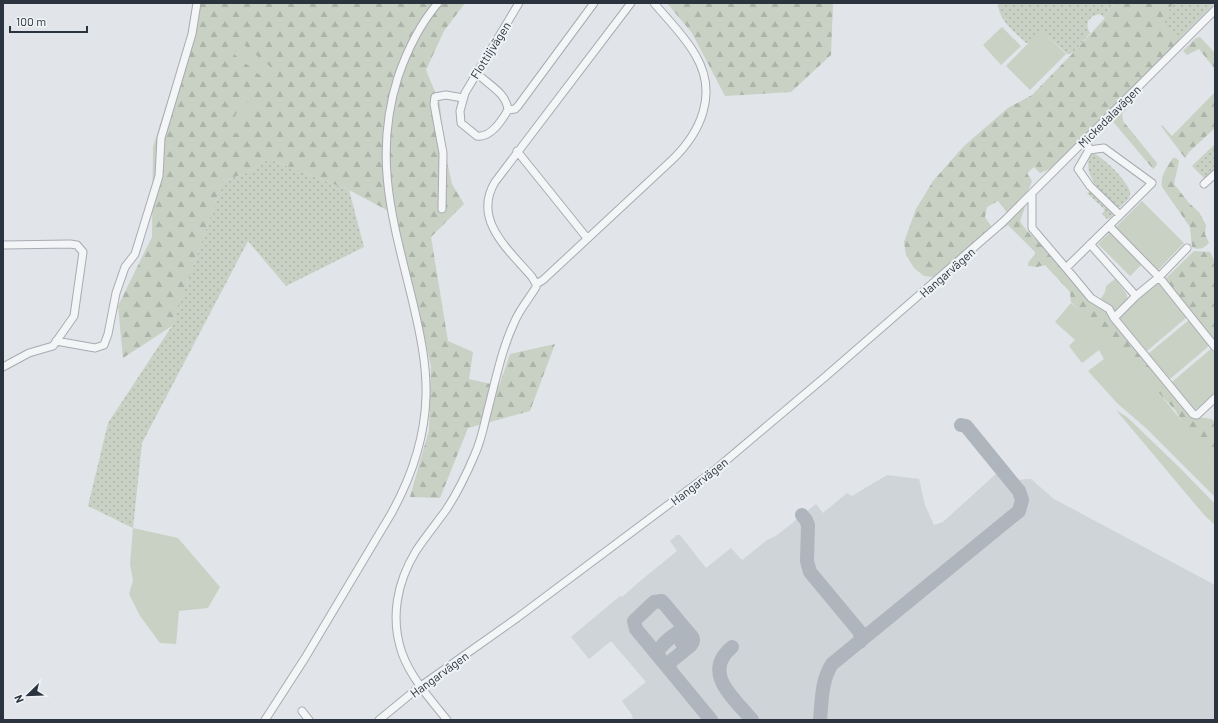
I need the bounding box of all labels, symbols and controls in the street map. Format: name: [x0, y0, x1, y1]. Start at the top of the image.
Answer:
scale bar: [10, 8, 87, 34]
text: 100 m: [16, 14, 46, 28]
street label: Flottiljvägen: [467, 19, 513, 81]
street label: Mickedalavägen: [1075, 82, 1143, 150]
street label: Hangarvägen: [916, 244, 978, 300]
street label: Hangarvägen: [668, 454, 730, 508]
street label: Hangarvägen: [407, 648, 471, 700]
north arrow: [8, 675, 48, 715]
text: N: [11, 693, 26, 705]

